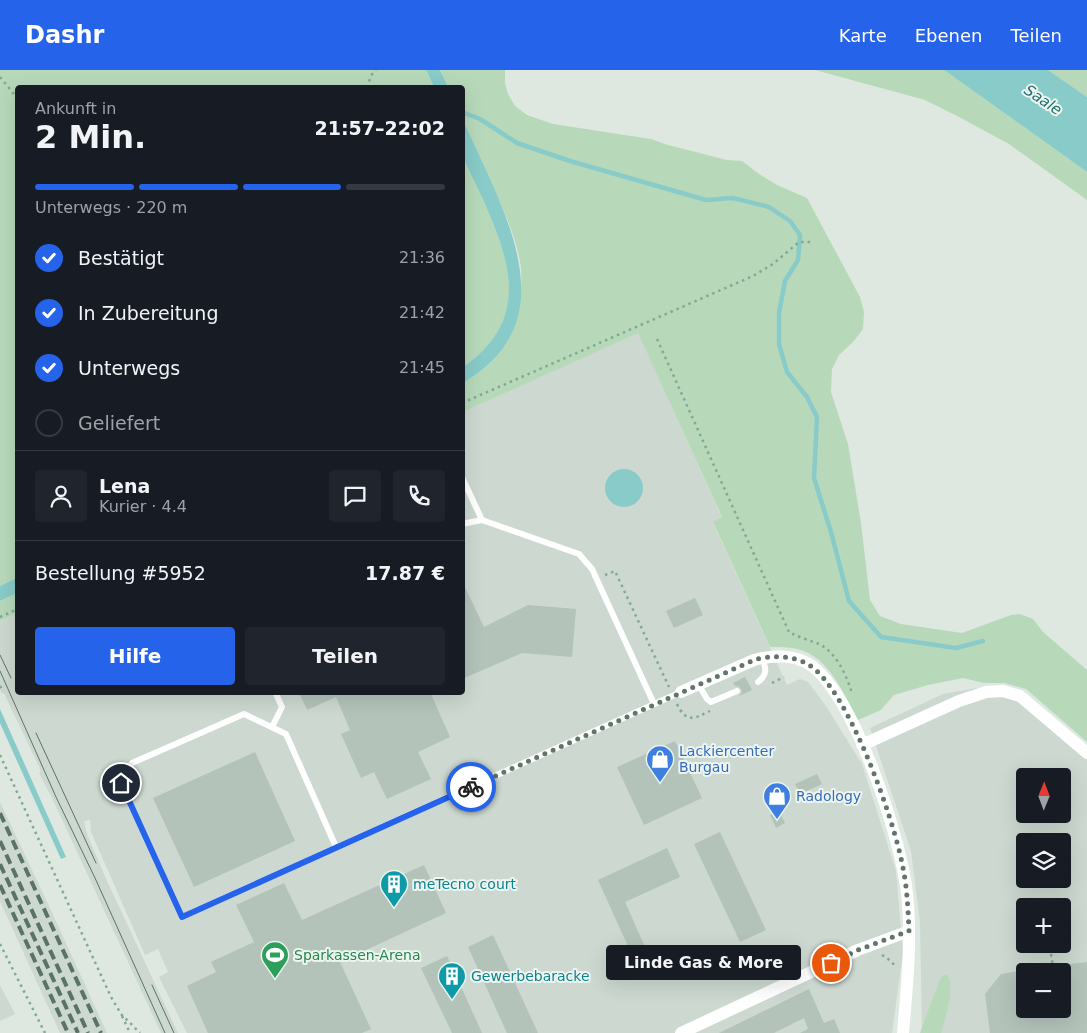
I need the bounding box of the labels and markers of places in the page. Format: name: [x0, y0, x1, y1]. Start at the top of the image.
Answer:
place label: Lackiercenter Burgau: [679, 743, 774, 775]
shop icon: Lackiercenter Burgau: [645, 744, 675, 783]
pin: [100, 762, 142, 804]
shop icon: Radology: [762, 781, 792, 820]
place label: Radology: [796, 788, 861, 804]
building icon: meTecno court: [379, 869, 409, 908]
place label: meTecno court: [413, 876, 517, 892]
sports icon: Sparkassen-Arena: [260, 940, 290, 979]
pin: [810, 942, 852, 984]
callout: Linde Gas & More: [606, 946, 801, 980]
place label: Sparkassen-Arena: [294, 947, 420, 963]
building icon: Gewerbebaracke: [437, 961, 467, 1000]
place label: Gewerbebaracke: [471, 968, 590, 984]

